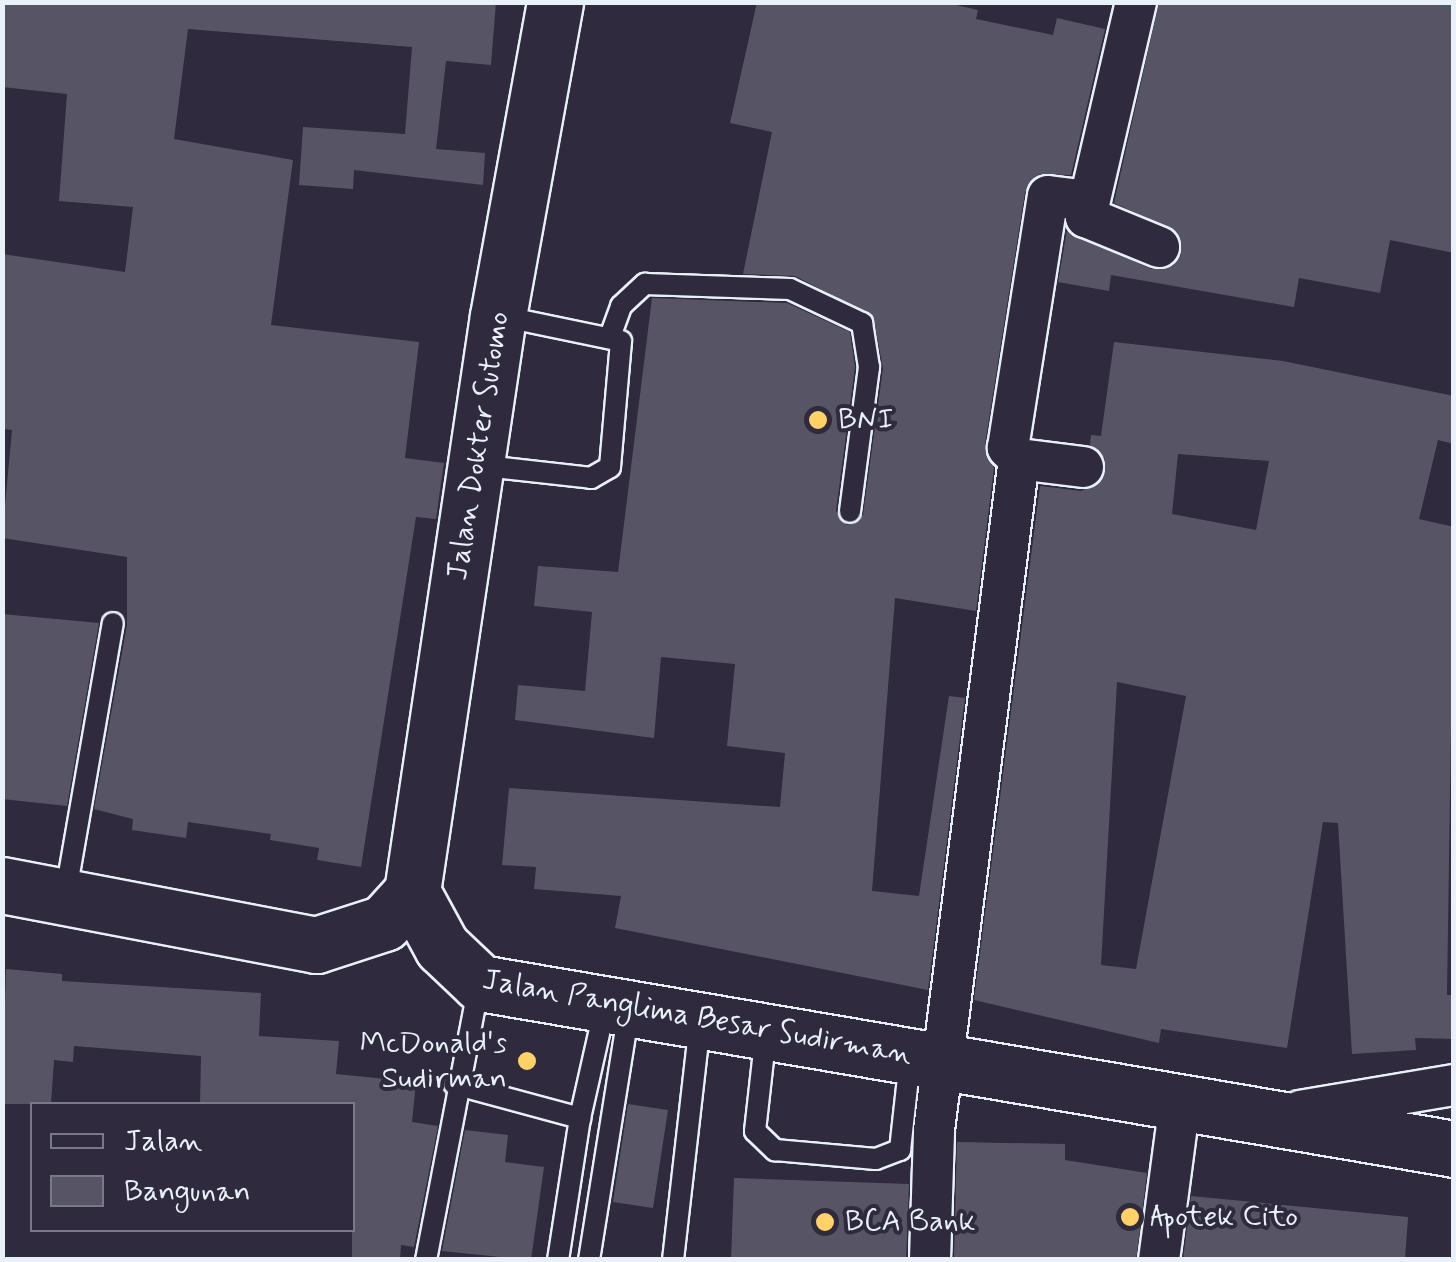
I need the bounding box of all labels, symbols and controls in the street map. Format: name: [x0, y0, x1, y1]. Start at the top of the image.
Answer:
street label: Jalan Dokter Sutomo: [439, 304, 519, 588]
place label: BNI: [838, 402, 893, 438]
marker: BNI: [807, 409, 829, 431]
street label: Jalan Panglima Besar Sudirman: [485, 963, 909, 1073]
place label: McDonald's Sudirman: [360, 1026, 507, 1096]
marker: McDonald's Sudirman: [516, 1050, 538, 1072]
legend: [30, 1102, 355, 1232]
text: Jalan: [124, 1122, 202, 1161]
text: Bangunan: [124, 1172, 251, 1211]
place label: Apotek Cito: [1150, 1199, 1292, 1235]
place label: BCA Bank: [845, 1204, 975, 1240]
marker: Apotek Cito: [1119, 1206, 1141, 1228]
marker: BCA Bank: [814, 1211, 836, 1233]

